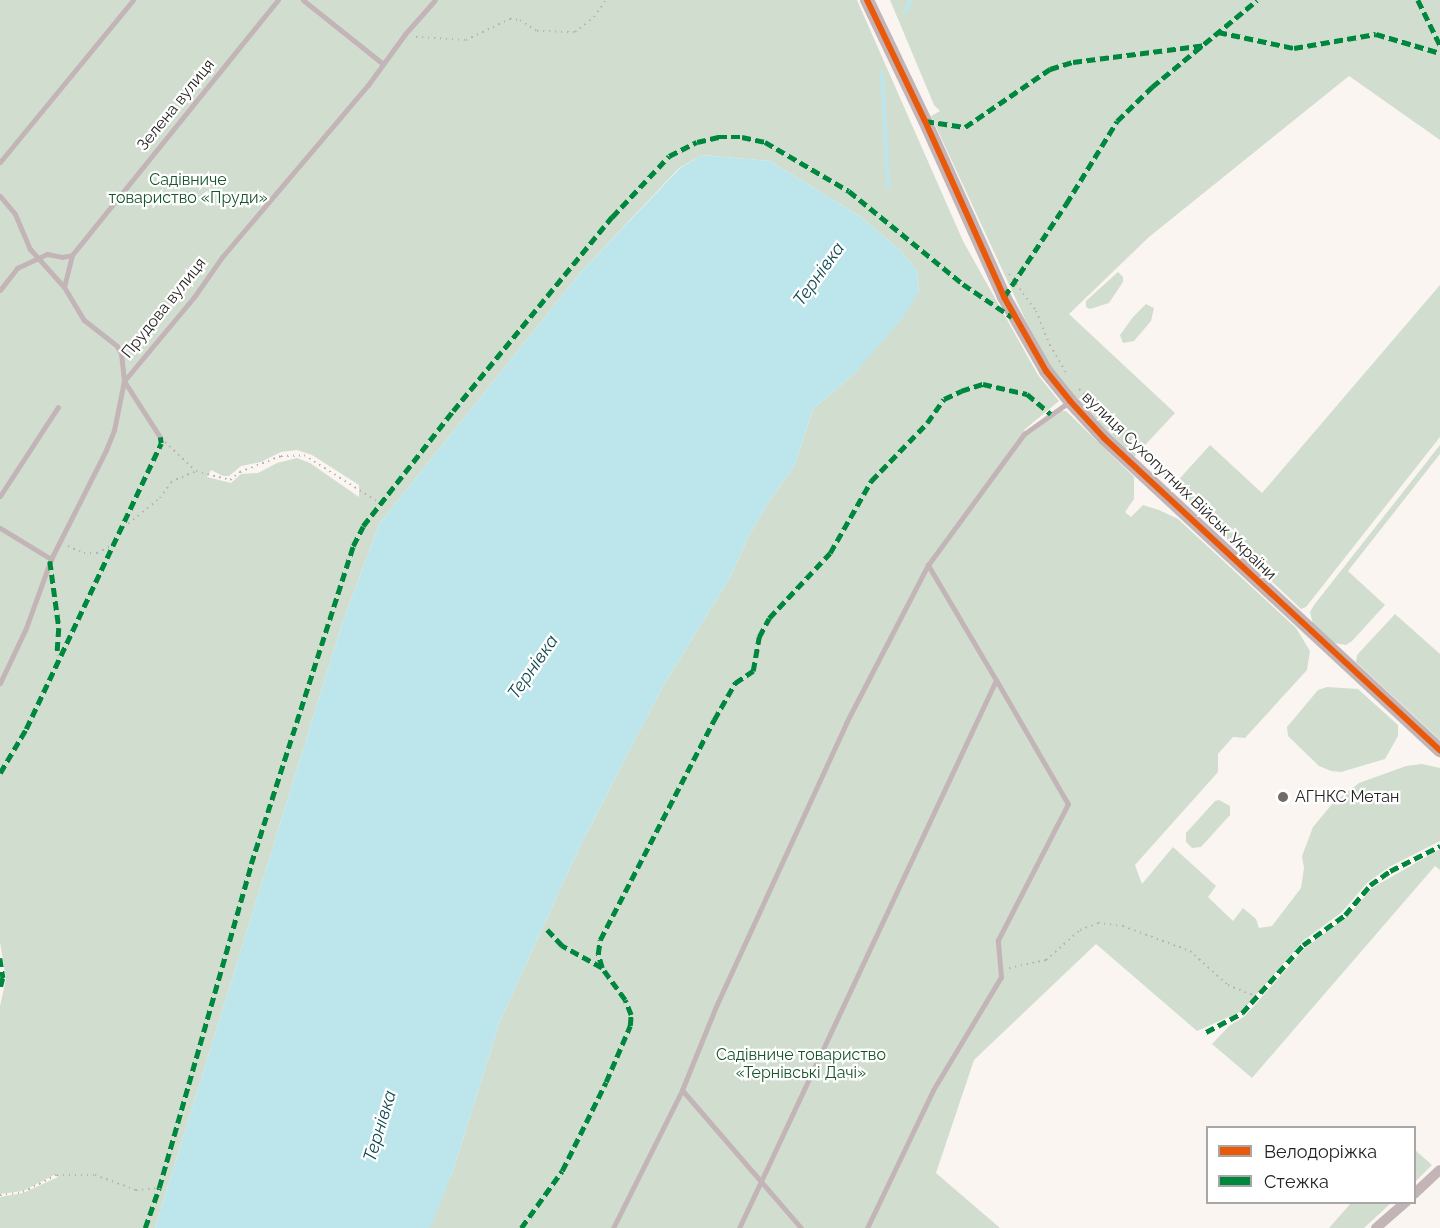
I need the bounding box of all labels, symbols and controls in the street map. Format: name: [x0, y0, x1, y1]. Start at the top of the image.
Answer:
street label: Зелена вулиця: [133, 55, 219, 155]
park label: Садівниче товариство «Пруди»: [108, 170, 268, 208]
water label: Тернівка: [789, 238, 849, 310]
street label: Прудова вулиця: [118, 254, 210, 362]
street label: вулиця Сухопутних Військ України: [1078, 388, 1280, 584]
water label: Тернівка: [503, 631, 563, 703]
place label: АГНКС Метан: [1295, 787, 1399, 807]
marker: АГНКС Метан: [1276, 790, 1290, 804]
park label: Садівниче товариство «Тернівські Дачі»: [716, 1045, 886, 1083]
water label: Тернівка: [359, 1088, 401, 1164]
legend: [1206, 1126, 1416, 1204]
text: Велодоріжка: [1264, 1141, 1377, 1162]
text: Стежка: [1264, 1171, 1329, 1192]

